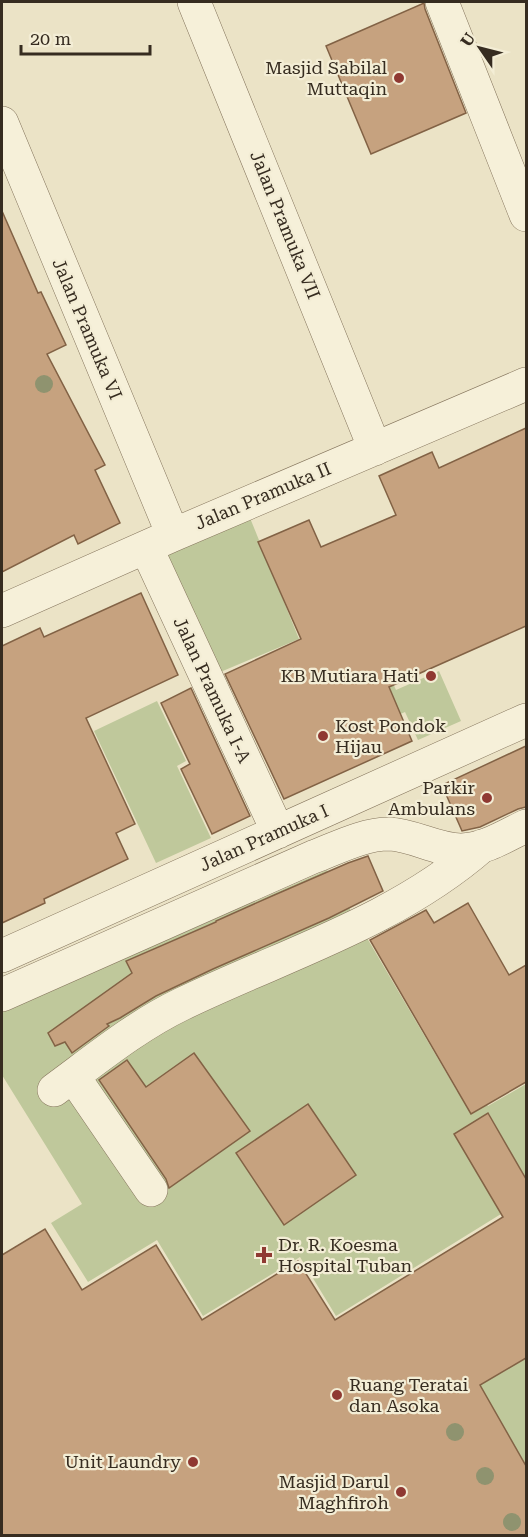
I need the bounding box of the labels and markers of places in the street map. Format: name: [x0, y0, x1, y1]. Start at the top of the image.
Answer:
place label: Masjid Sabilal Muttaqin: [265, 57, 387, 99]
marker: Masjid Sabilal Muttaqin: [392, 71, 406, 85]
place label: KB Mutiara Hati: [280, 665, 419, 686]
marker: KB Mutiara Hati: [424, 669, 438, 683]
place label: Kost Pondok Hijau: [335, 715, 446, 757]
marker: Kost Pondok Hijau: [316, 729, 330, 743]
place label: Parkir Ambulans: [388, 777, 475, 819]
marker: Parkir Ambulans: [480, 791, 494, 805]
place label: Dr. R. Koesma Hospital Tuban: [278, 1234, 413, 1276]
marker: Dr. R. Koesma Hospital Tuban: [255, 1246, 273, 1264]
place label: Ruang Teratai dan Asoka: [349, 1374, 468, 1416]
marker: Ruang Teratai dan Asoka: [330, 1388, 344, 1402]
place label: Unit Laundry: [65, 1451, 181, 1472]
marker: Unit Laundry: [186, 1455, 200, 1469]
place label: Masjid Darul Maghfiroh: [279, 1471, 389, 1513]
marker: Masjid Darul Maghfiroh: [394, 1485, 408, 1499]

